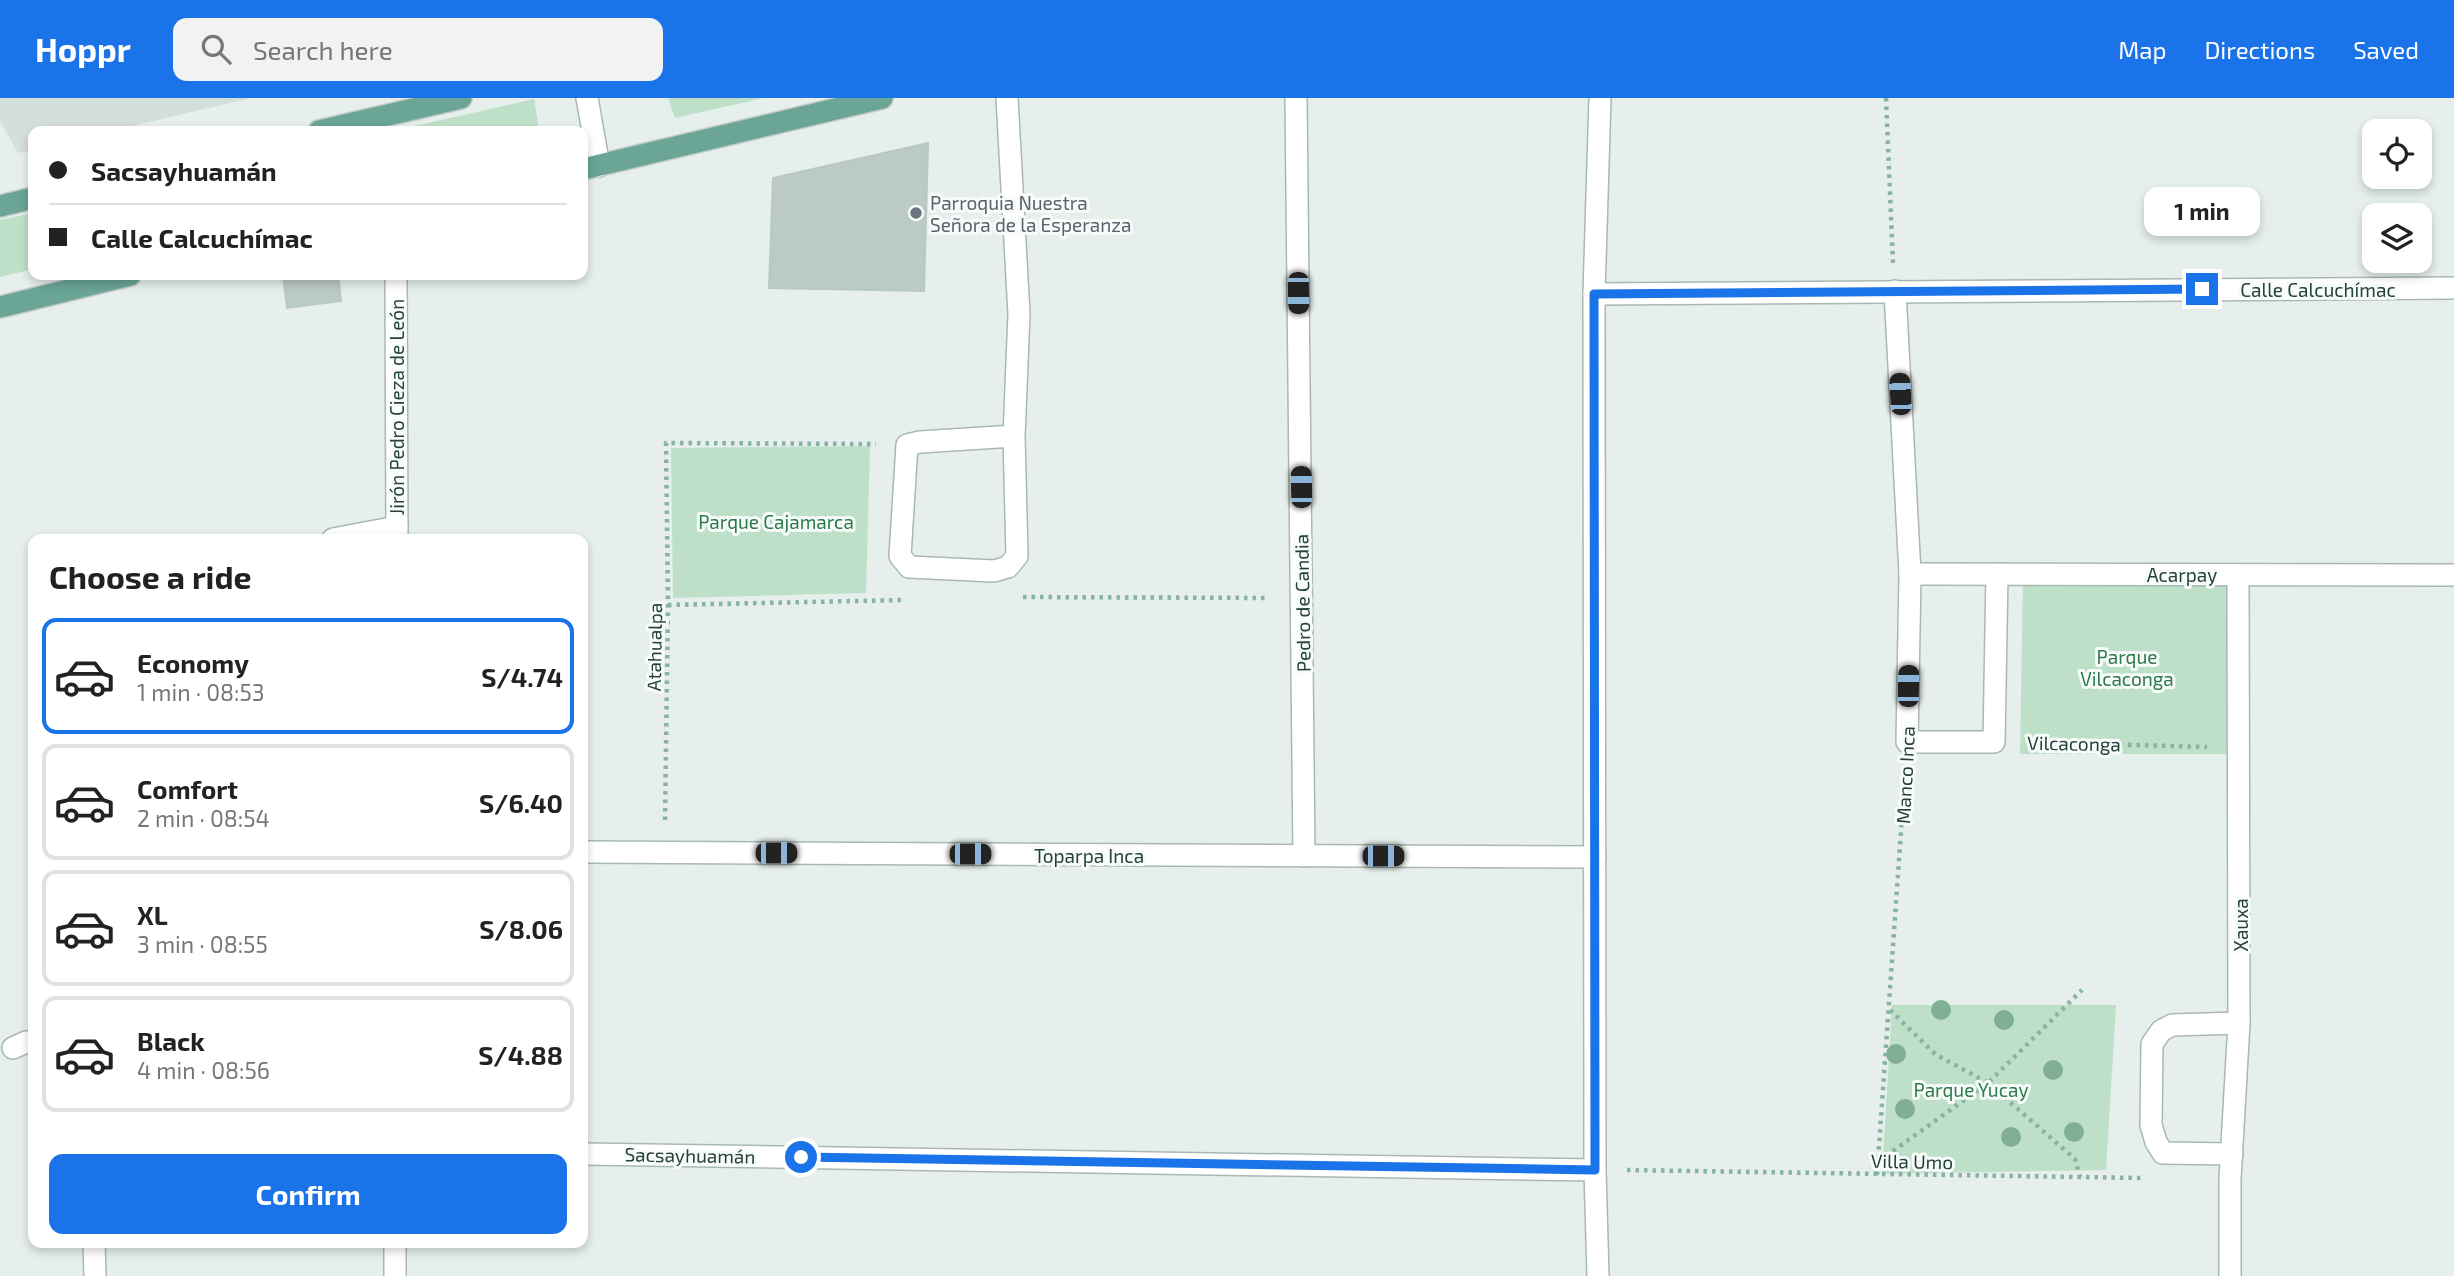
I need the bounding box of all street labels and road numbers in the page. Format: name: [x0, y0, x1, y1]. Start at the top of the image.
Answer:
street label: Calle Calcuchímac: [2240, 278, 2396, 301]
street label: Jirón Pedro Cieza de León: [385, 299, 408, 515]
street label: Pedro de Candia: [1289, 534, 1315, 672]
street label: Acarpay: [2147, 563, 2217, 586]
street label: Atahualpa: [642, 602, 666, 692]
street label: Manco Inca: [1891, 725, 1919, 825]
street label: Vilcaconga: [2027, 731, 2121, 755]
street label: Toparpa Inca: [1034, 844, 1144, 867]
street label: Xauxa: [2229, 898, 2252, 952]
street label: Sacsayhuamán: [624, 1142, 756, 1168]
street label: Villa Umo: [1871, 1149, 1953, 1173]

